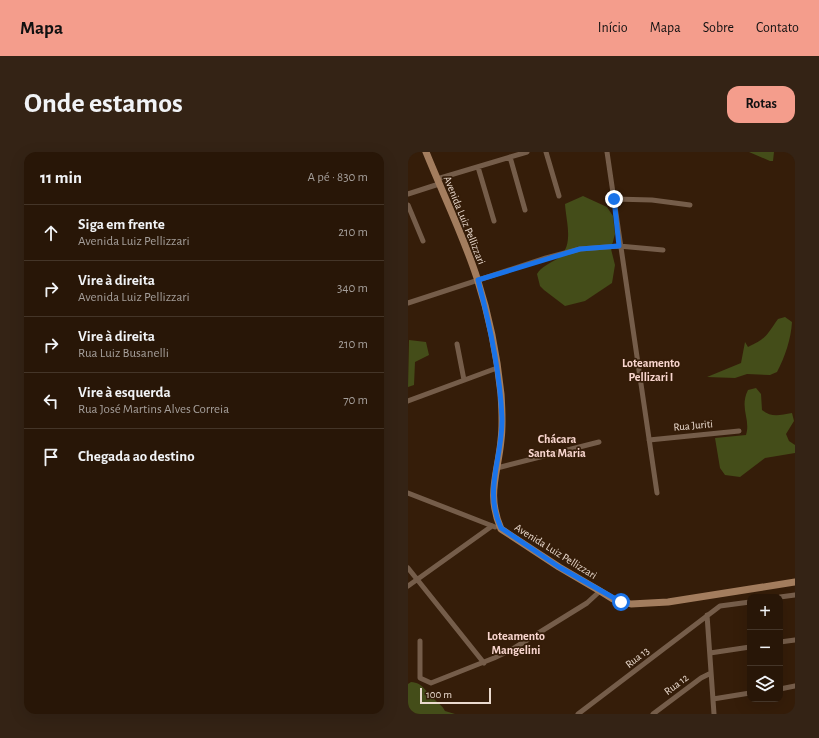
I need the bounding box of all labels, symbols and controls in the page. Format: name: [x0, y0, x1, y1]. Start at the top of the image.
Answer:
text: Mapa: [20, 19, 63, 38]
text: Início: [598, 21, 628, 35]
text: Mapa: [650, 21, 681, 35]
text: Sobre: [703, 21, 734, 35]
text: Contato: [756, 21, 799, 35]
button: Rotas: [727, 86, 795, 123]
text: Onde estamos: [24, 90, 183, 118]
text: 11 min: [40, 169, 82, 186]
text: A pé · 830 m: [308, 171, 368, 184]
street label: Avenida Luiz Pellizzari: [442, 174, 487, 266]
route end: [605, 190, 623, 208]
text: Siga em frente: [78, 217, 165, 232]
icon: ahead: [40, 222, 62, 244]
text: 210 m: [338, 226, 368, 239]
text: Avenida Luiz Pellizzari: [78, 235, 190, 248]
text: Vire à direita: [78, 273, 155, 288]
icon: right: [40, 278, 62, 300]
text: 340 m: [337, 282, 368, 295]
text: Avenida Luiz Pellizzari: [78, 291, 190, 304]
text: Vire à direita: [78, 329, 155, 344]
icon: right: [40, 334, 62, 356]
text: 210 m: [338, 338, 368, 351]
text: Rua Luiz Busanelli: [78, 347, 169, 360]
district label: Loteamento Pellizari I: [622, 357, 680, 383]
text: Vire à esquerda: [78, 385, 171, 400]
icon: left: [40, 390, 62, 412]
text: 70 m: [343, 394, 368, 407]
text: Rua José Martins Alves Correia: [78, 403, 229, 416]
street label: Rua Juriti: [673, 418, 713, 433]
district label: Chácara Santa Maria: [528, 433, 586, 459]
icon: arrive: [40, 446, 62, 468]
text: Chegada ao destino: [78, 449, 195, 464]
street label: Avenida Luiz Pellizzari: [513, 522, 599, 581]
route start: [612, 593, 630, 611]
map controls: [747, 594, 783, 702]
button: +: [747, 594, 783, 630]
district label: Loteamento Mangelini: [487, 630, 545, 656]
button: −: [747, 630, 783, 666]
street label: Rua 13: [623, 645, 652, 670]
button: layers: [747, 666, 783, 702]
street label: Rua 12: [662, 672, 690, 697]
scale bar: [420, 686, 491, 705]
text: 100 m: [426, 689, 452, 700]

